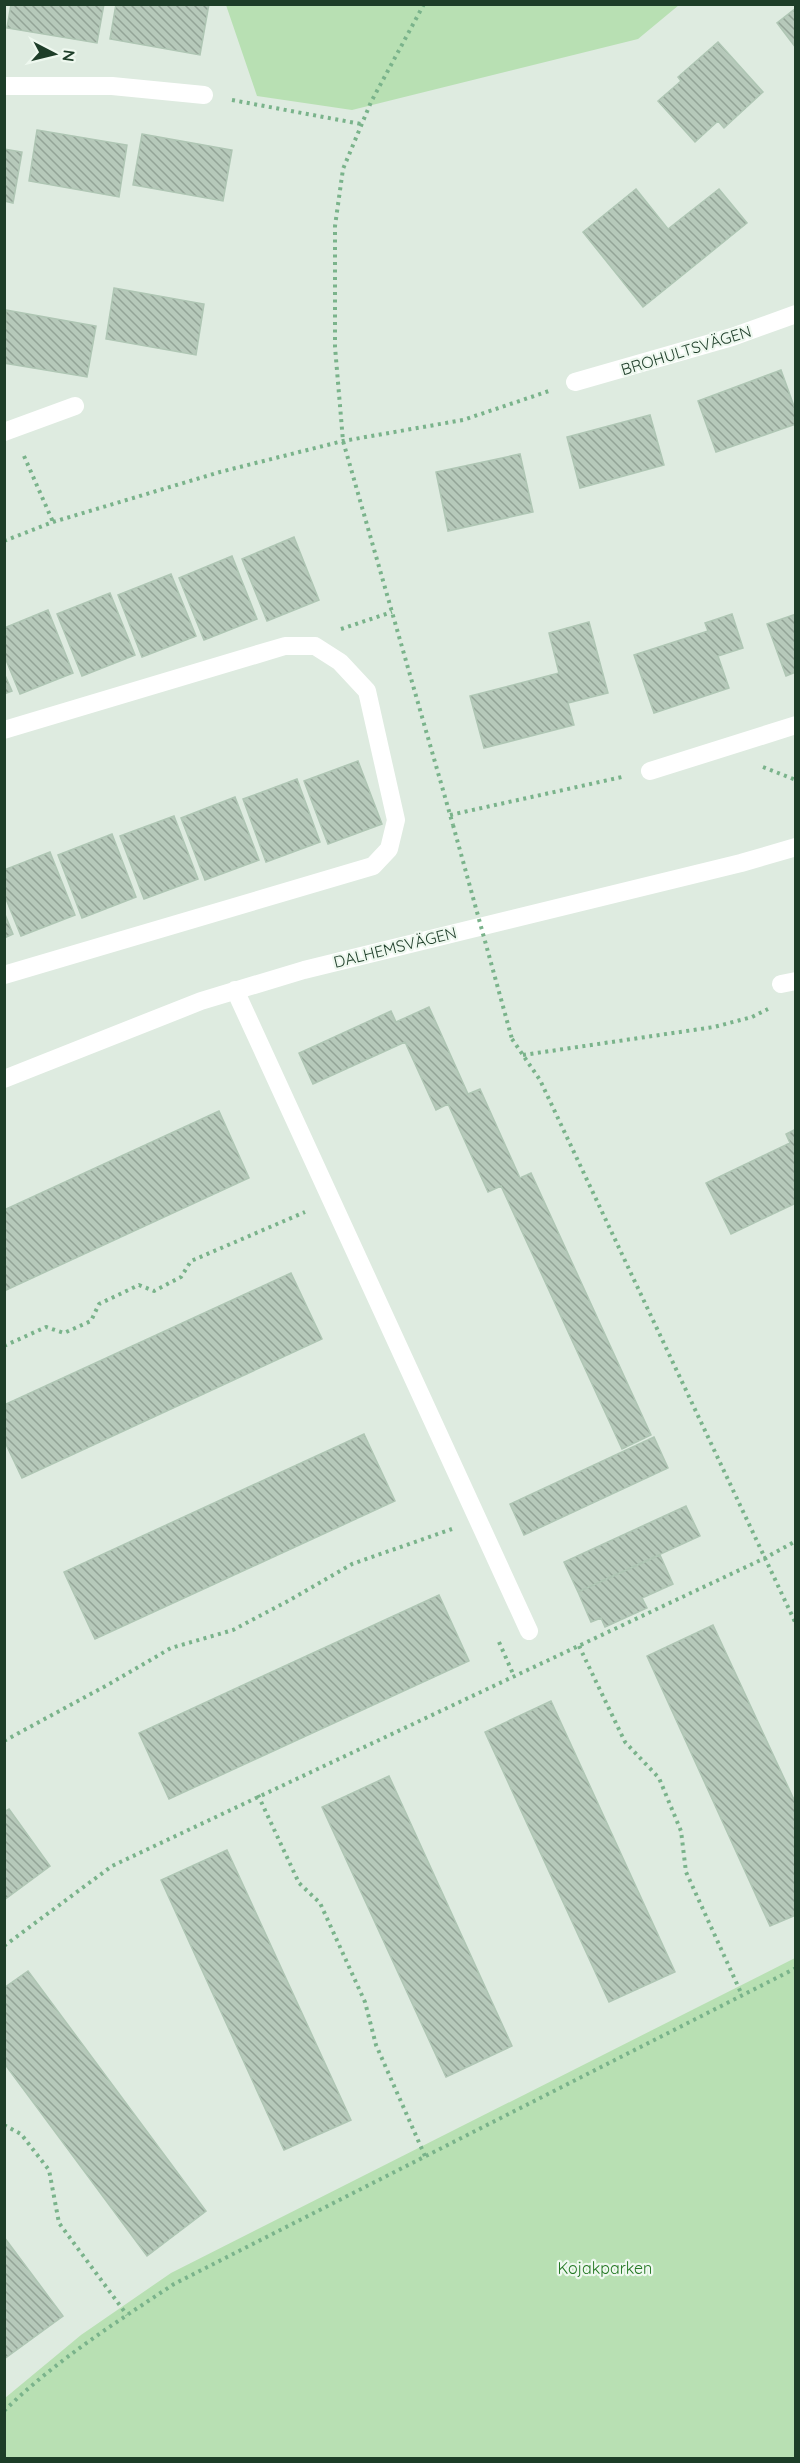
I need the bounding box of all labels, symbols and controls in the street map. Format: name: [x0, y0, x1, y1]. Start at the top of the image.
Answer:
north arrow: [24, 24, 84, 84]
text: N: [58, 49, 80, 63]
street label: BROHULTSVÄGEN: [618, 321, 754, 379]
street label: DALHEMSVÄGEN: [331, 922, 459, 972]
park label: Kojakparken: [558, 2258, 652, 2278]

